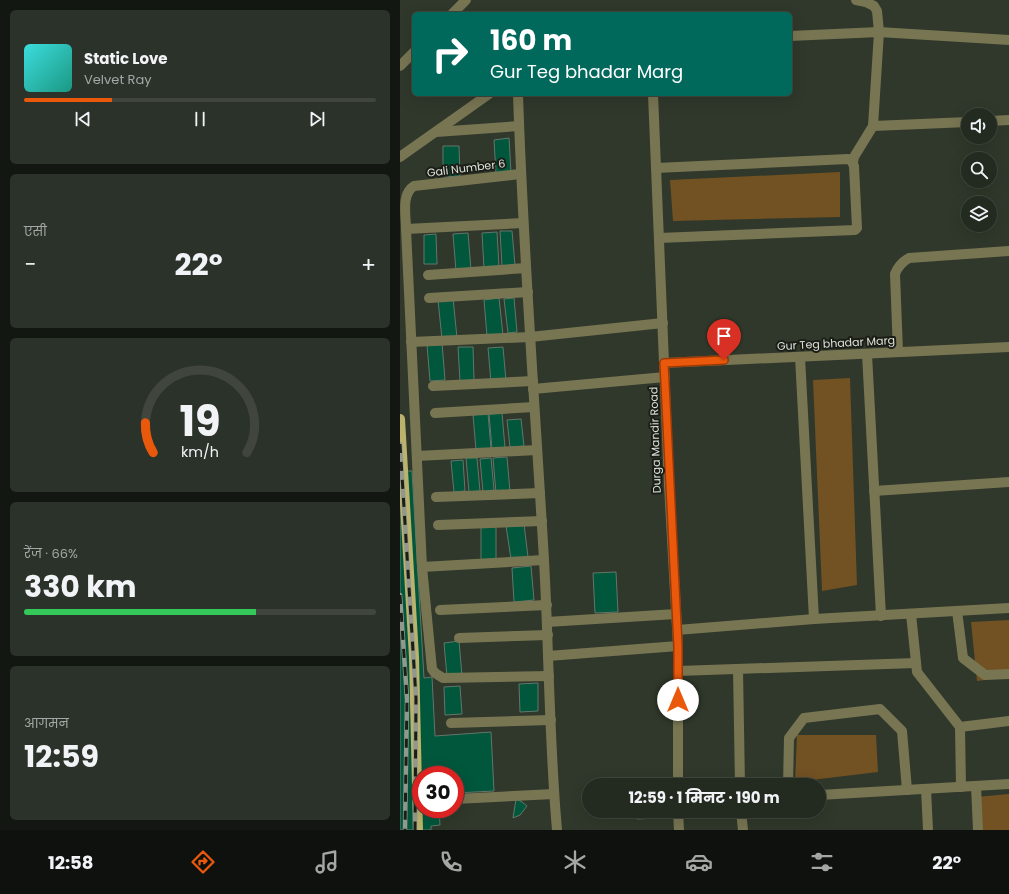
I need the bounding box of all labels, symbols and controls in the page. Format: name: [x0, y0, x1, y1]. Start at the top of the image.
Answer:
text: 160 m: [490, 21, 572, 60]
icon: right: [424, 28, 476, 80]
text: Static Love: [84, 48, 168, 69]
text: Gur Teg bhadar Marg: [490, 59, 683, 84]
text: Velvet Ray: [84, 70, 152, 89]
icon: previous: [72, 108, 94, 130]
icon: pause: [189, 108, 211, 130]
icon: next: [306, 108, 328, 130]
map controls: [961, 108, 997, 232]
button: sound: [961, 108, 997, 144]
button: search: [961, 152, 997, 188]
street label: Gali Number 6: [426, 155, 506, 181]
button: layers: [961, 196, 997, 232]
text: एसी: [24, 222, 47, 241]
text: 22°: [174, 243, 223, 286]
text: −: [24, 249, 36, 280]
text: +: [361, 249, 376, 280]
pin: [707, 319, 741, 360]
icon: arrive: [713, 325, 735, 347]
street label: Gur Teg bhadar Marg: [777, 332, 895, 354]
street label: Durga Mandir Road: [645, 387, 665, 493]
text: 19: [179, 392, 221, 451]
text: km/h: [181, 442, 219, 462]
text: रेंज · 66%: [24, 544, 78, 563]
text: 330 km: [24, 565, 137, 608]
position arrow: [657, 679, 699, 721]
text: आगमन: [24, 714, 69, 733]
text: 12:59: [24, 735, 99, 778]
speed limit sign: 30: [412, 766, 464, 818]
text: 12:59 · 1 मिनट · 190 m: [628, 787, 780, 808]
icon: directions: [189, 848, 217, 876]
icon: music: [313, 848, 341, 876]
icon: phone: [437, 848, 465, 876]
icon: climate: [561, 848, 589, 876]
icon: car: [685, 848, 713, 876]
icon: filters: [808, 848, 836, 876]
text: 12:58: [48, 850, 93, 875]
text: 22°: [932, 850, 961, 875]

